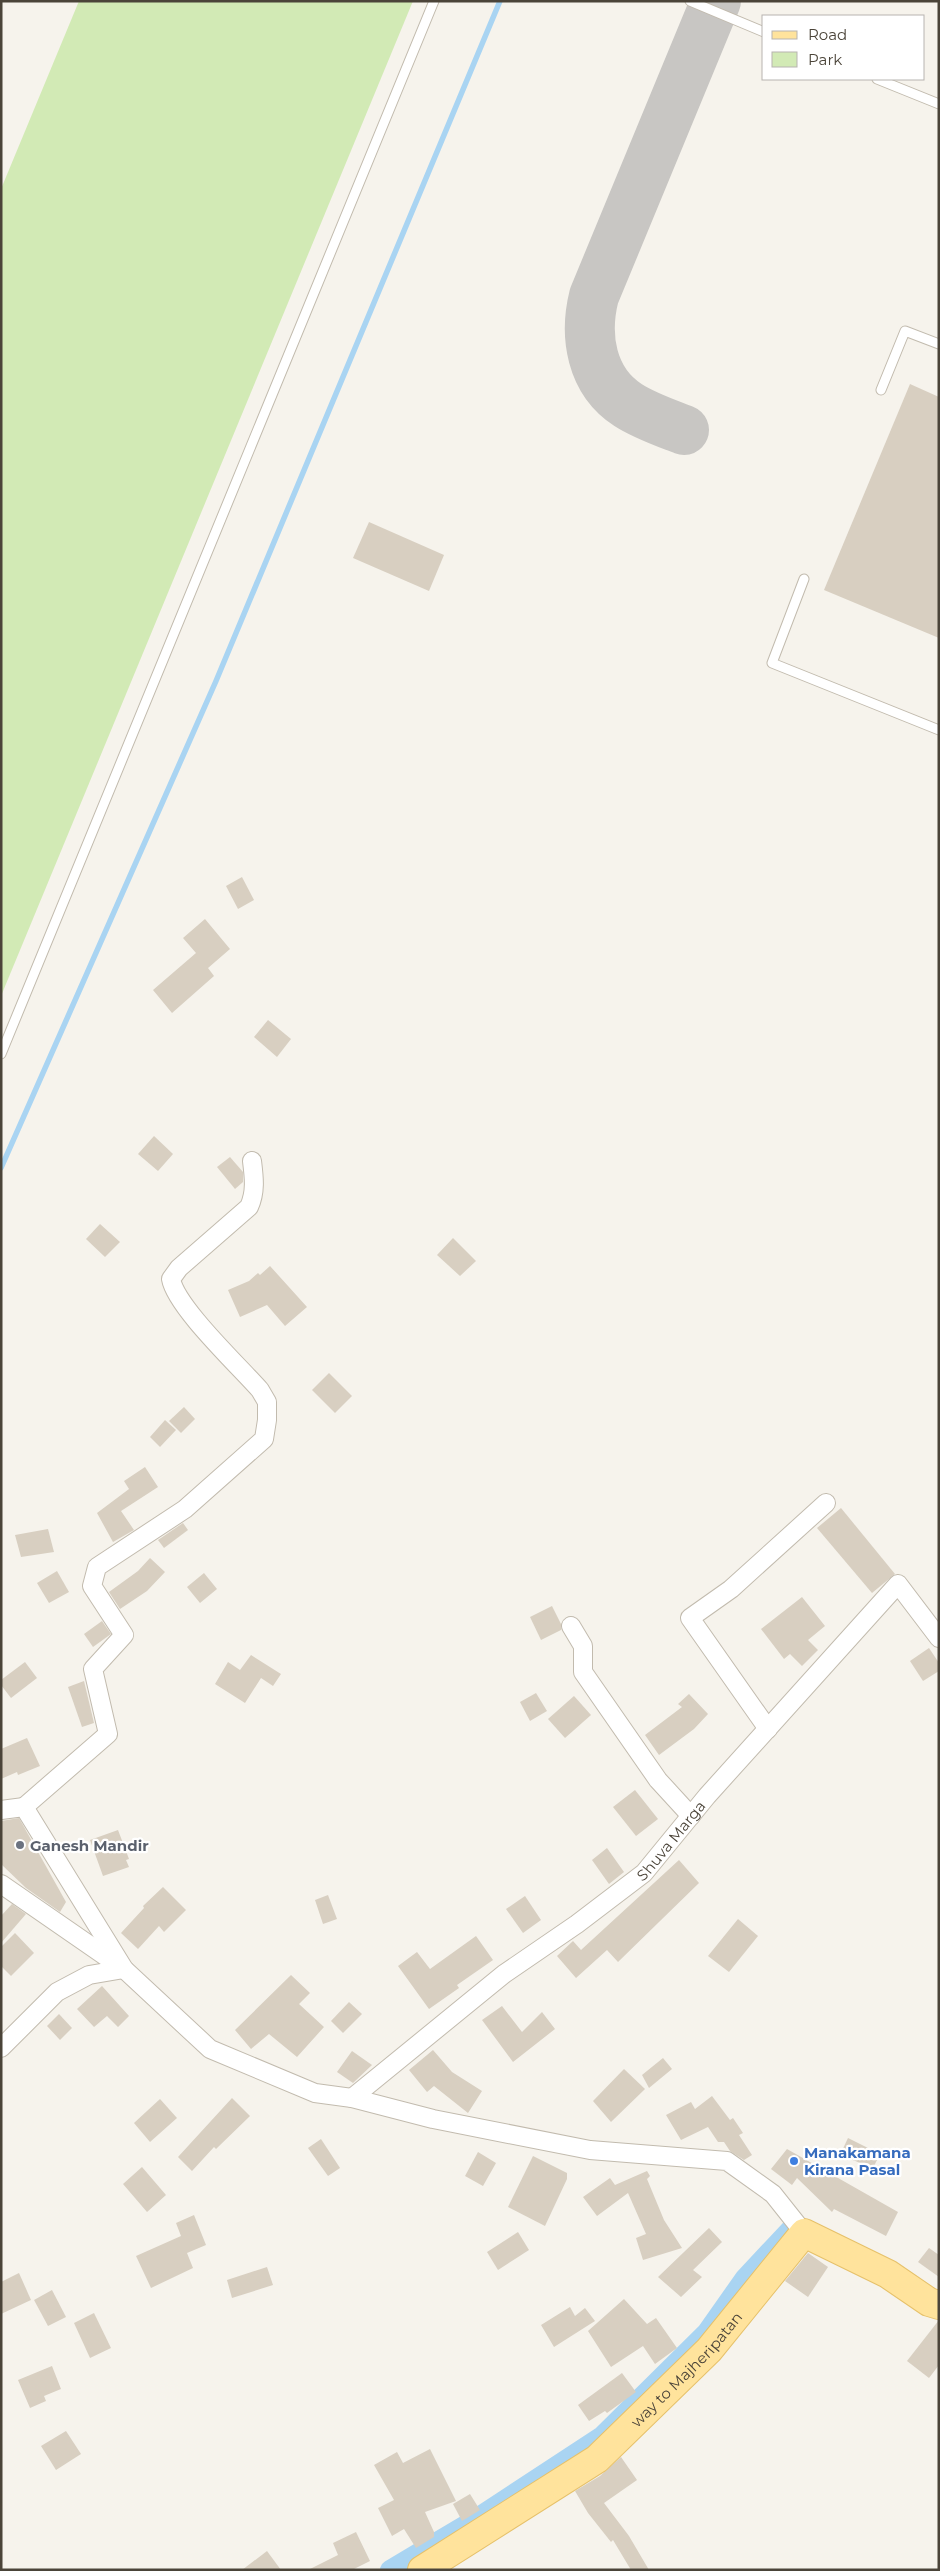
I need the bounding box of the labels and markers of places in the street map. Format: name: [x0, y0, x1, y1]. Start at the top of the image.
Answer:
place label: Ganesh Mandir: [30, 1836, 149, 1855]
marker: Ganesh Mandir: [14, 1839, 26, 1851]
place label: Manakamana Kirana Pasal: [804, 2143, 911, 2179]
marker: Manakamana Kirana Pasal: [788, 2155, 800, 2167]

